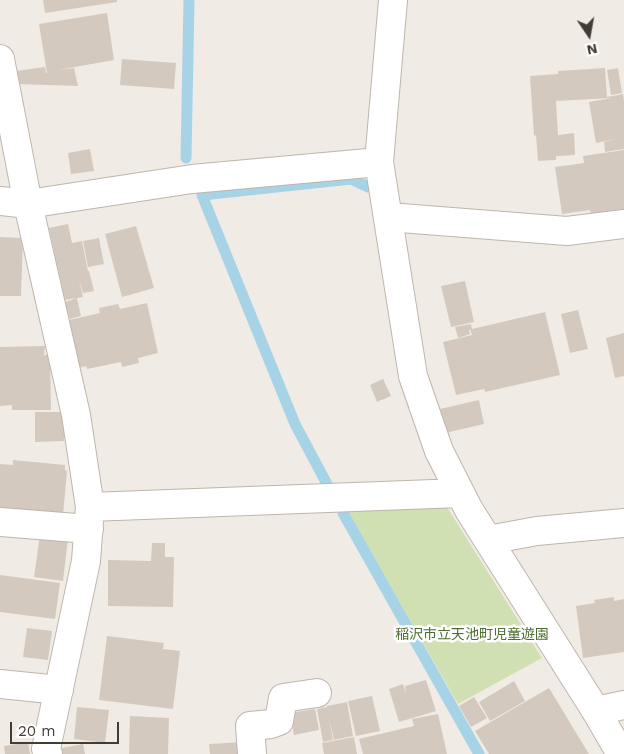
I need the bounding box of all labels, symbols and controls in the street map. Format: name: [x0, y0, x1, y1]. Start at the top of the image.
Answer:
north arrow: [564, 10, 614, 60]
text: N: [585, 41, 599, 59]
park label: 稲沢市立天池町児童遊園: [395, 627, 549, 643]
scale bar: [12, 712, 121, 744]
text: 20 m: [18, 722, 56, 740]

